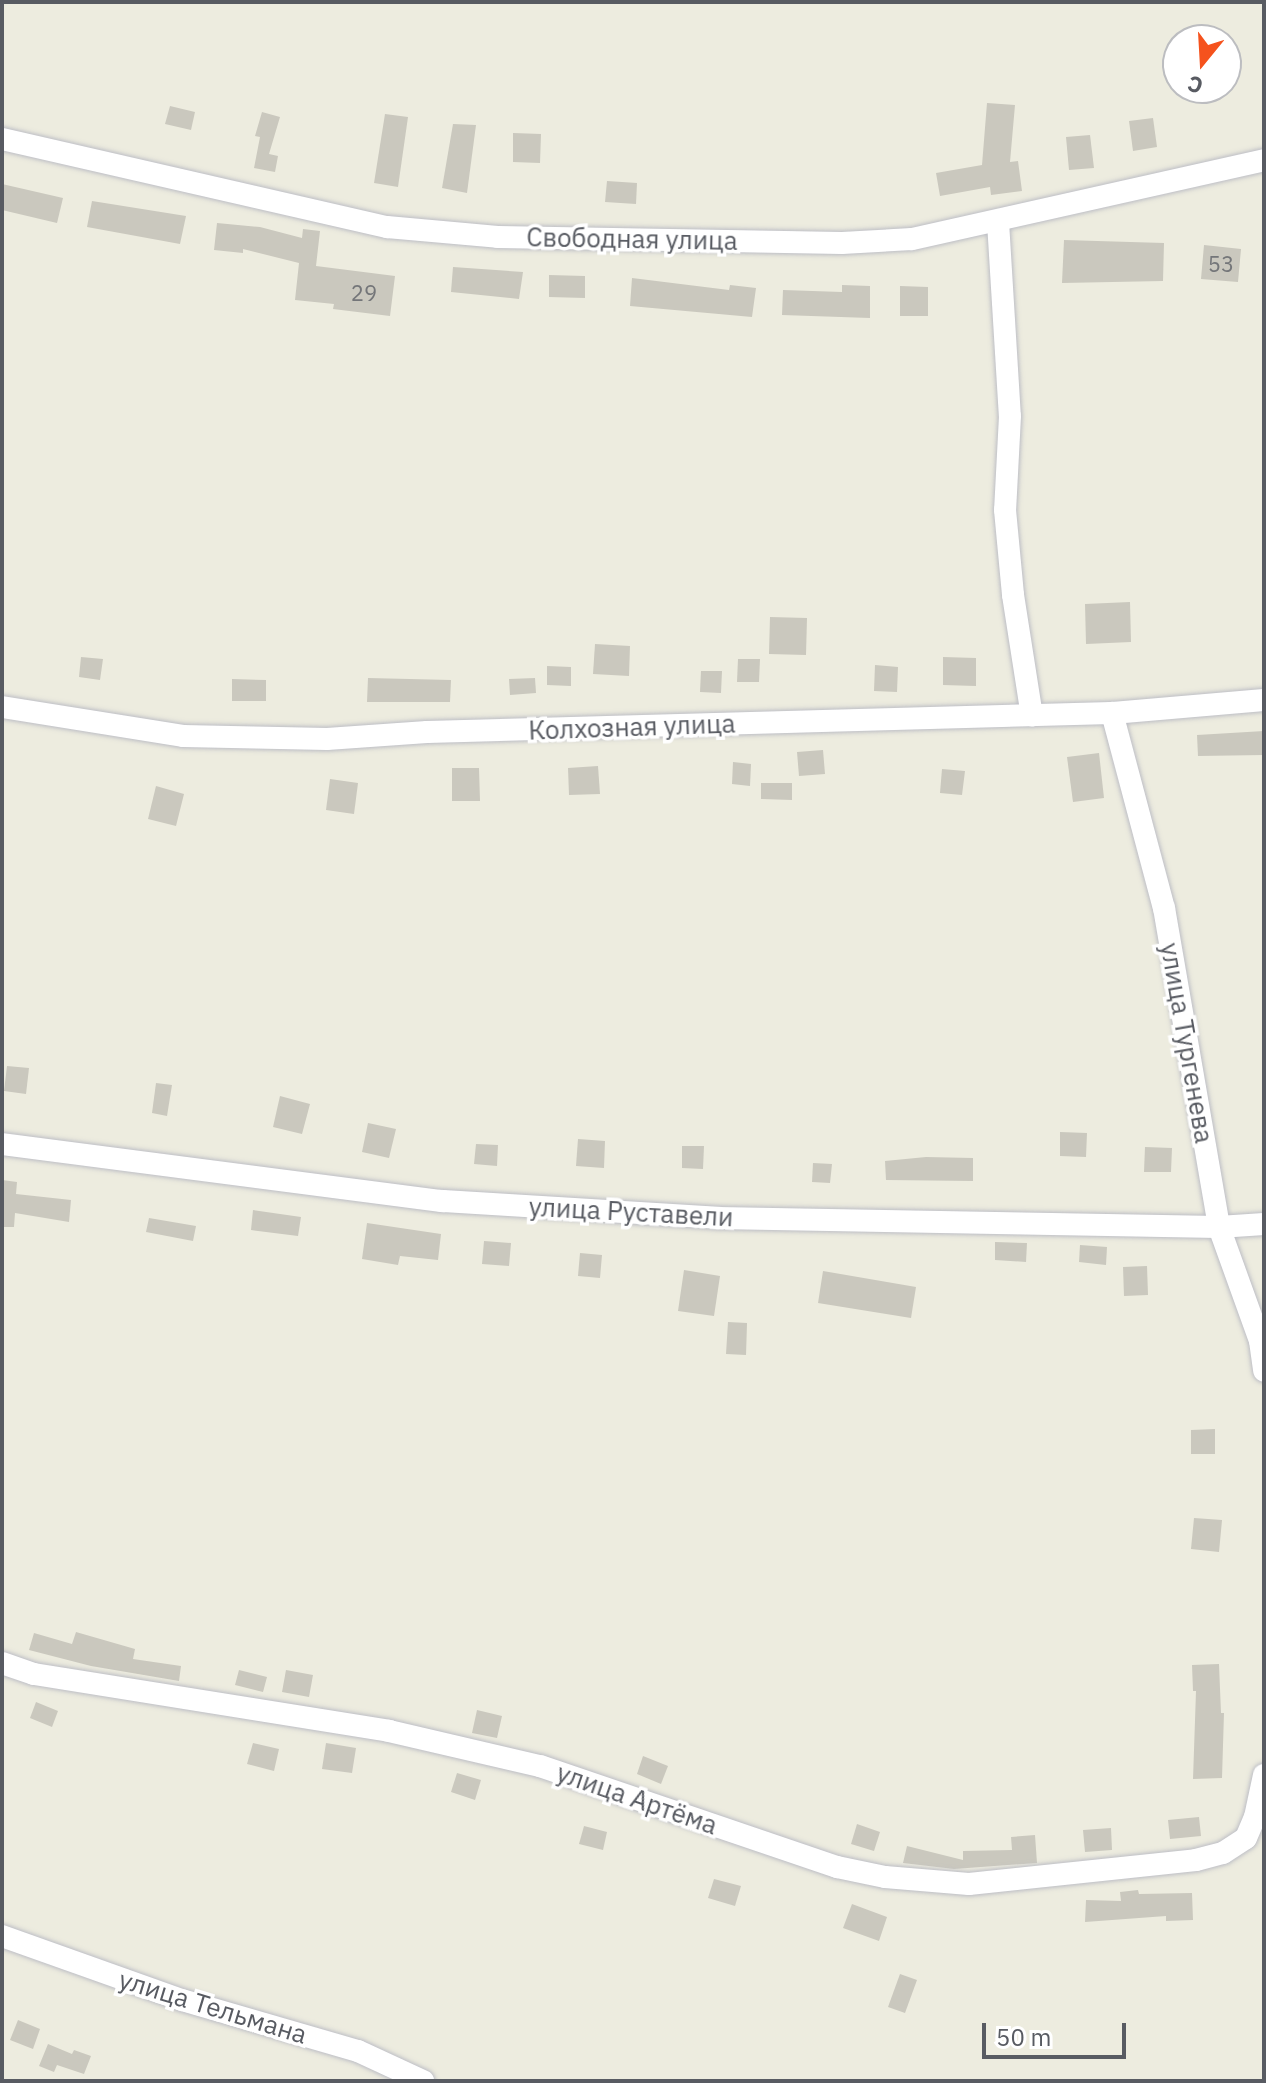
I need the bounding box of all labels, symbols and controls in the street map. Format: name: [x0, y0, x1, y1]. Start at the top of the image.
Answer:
north arrow: [1162, 24, 1242, 104]
text: С: [1184, 69, 1206, 101]
street label: Свободная улица: [526, 222, 738, 256]
house number: 53: [1208, 251, 1234, 277]
house number: 29: [351, 280, 377, 306]
street label: Колхозная улица: [528, 708, 736, 746]
street label: улица Тургенева: [1154, 940, 1220, 1146]
street label: улица Руставели: [528, 1191, 734, 1233]
street label: улица Артёма: [553, 1757, 721, 1841]
street label: улица Тельмана: [115, 1964, 311, 2050]
scale bar: [986, 2007, 1130, 2057]
text: 50 m: [996, 2021, 1051, 2053]

